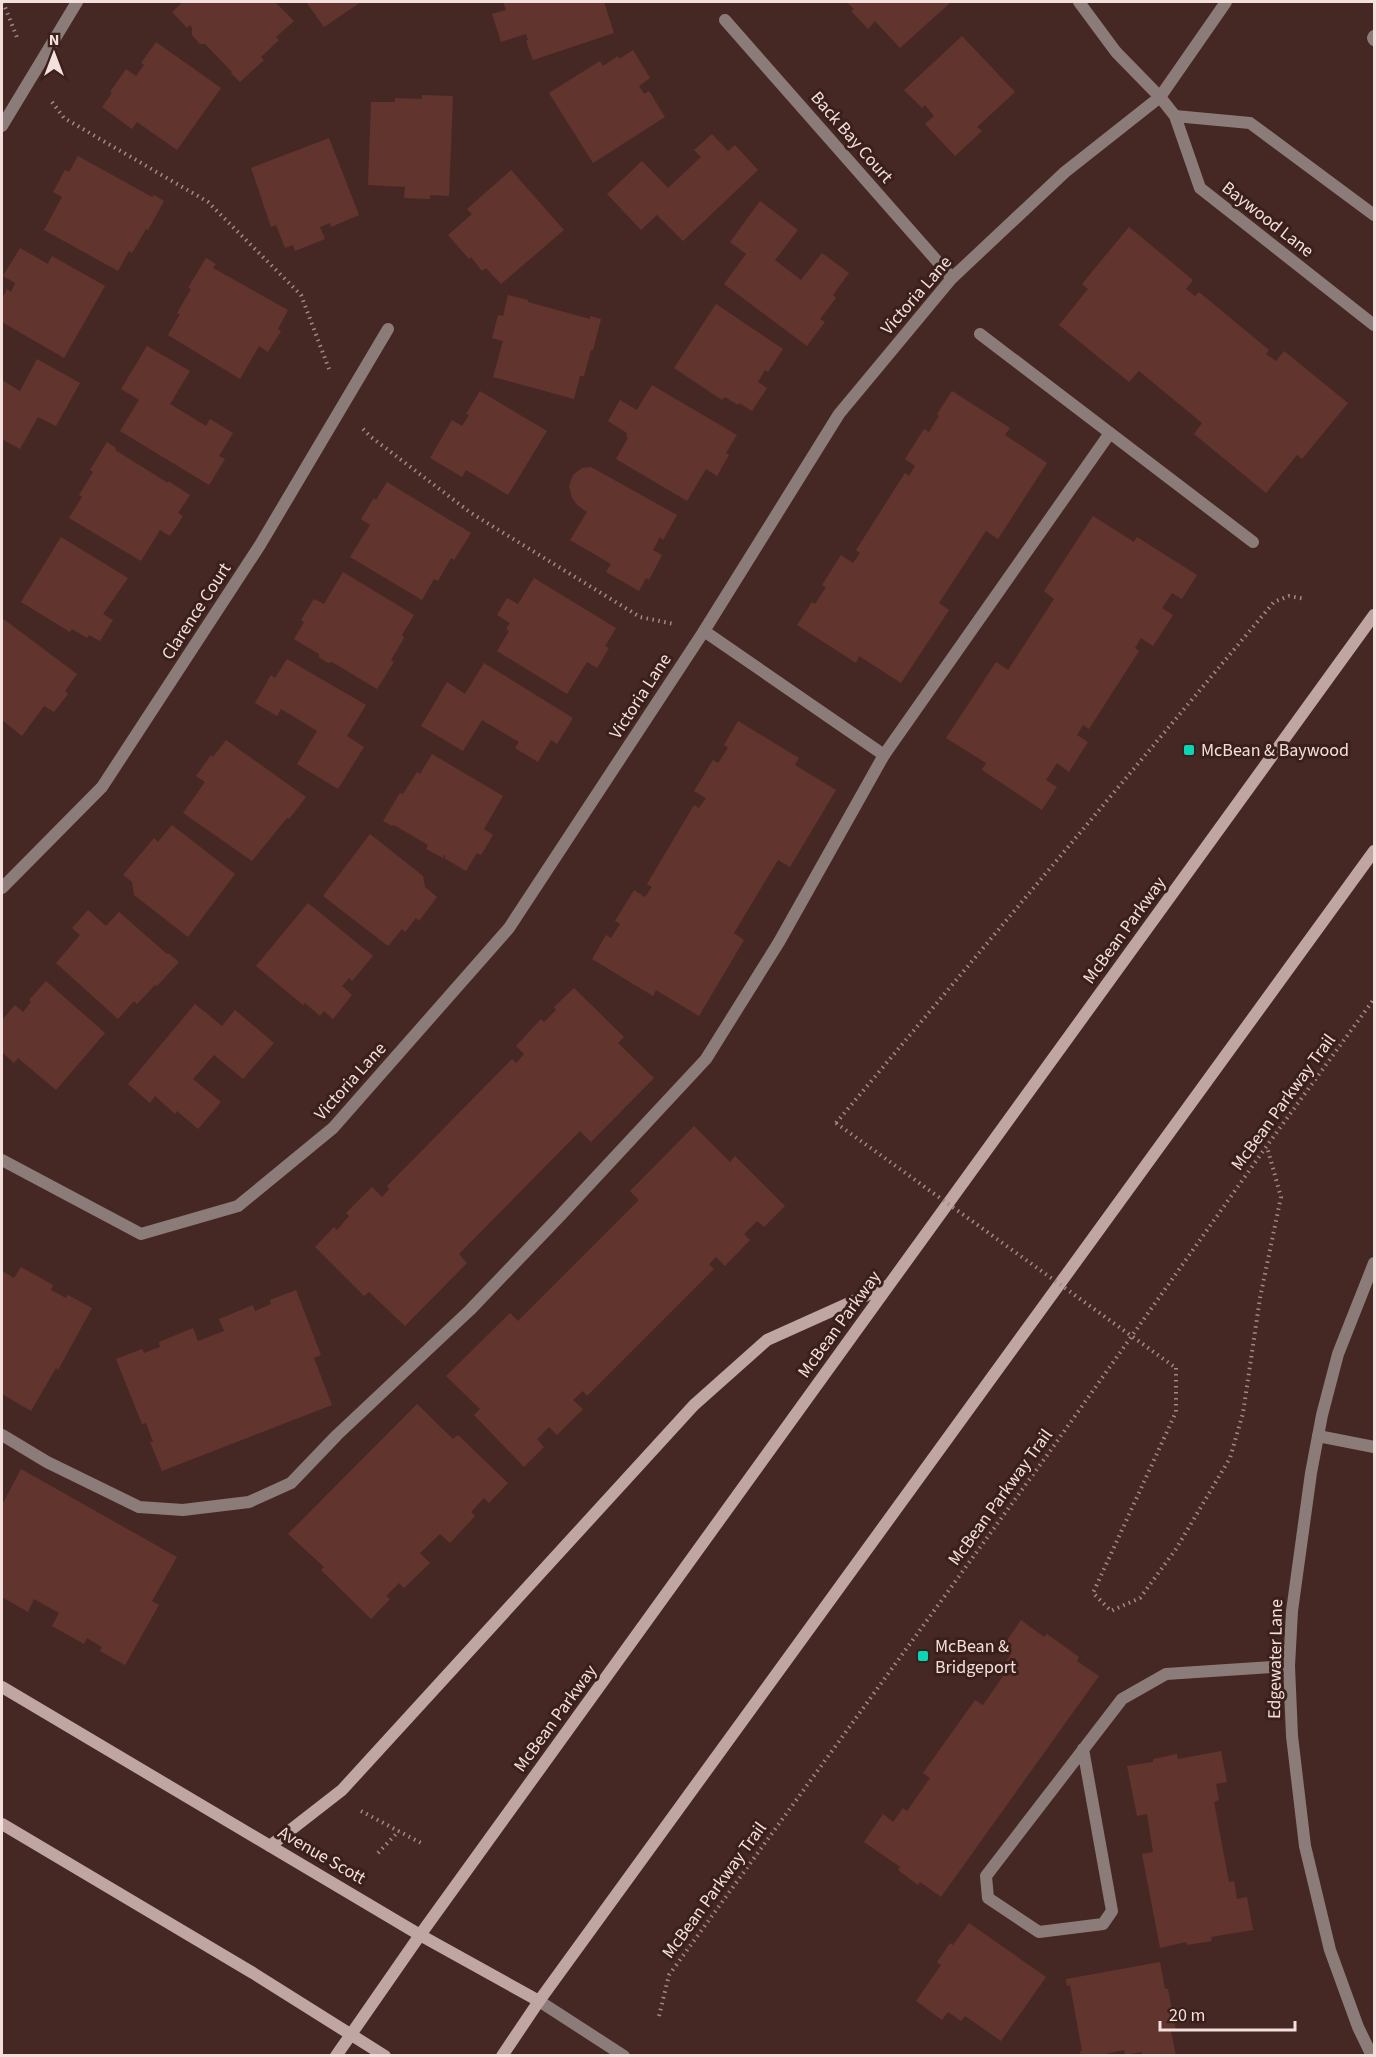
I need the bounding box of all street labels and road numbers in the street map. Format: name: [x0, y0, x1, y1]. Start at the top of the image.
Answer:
street label: Back Bay Court: [805, 86, 899, 189]
street label: Baywood Lane: [1216, 175, 1319, 263]
street label: Victoria Lane: [875, 250, 958, 340]
street label: Clarence Court: [156, 558, 237, 665]
street label: Victoria Lane: [603, 649, 677, 744]
street label: McBean Parkway: [1077, 871, 1172, 989]
street label: McBean Parkway Trail: [1225, 1029, 1342, 1176]
street label: Victoria Lane: [309, 1037, 392, 1126]
street label: McBean Parkway: [792, 1265, 887, 1383]
street label: McBean Parkway Trail: [942, 1424, 1059, 1571]
street label: Edgewater Lane: [1262, 1599, 1289, 1719]
street label: McBean Parkway: [508, 1659, 603, 1777]
street label: McBean Parkway Trail: [656, 1817, 773, 1964]
street label: Avenue Scott: [273, 1820, 370, 1891]

